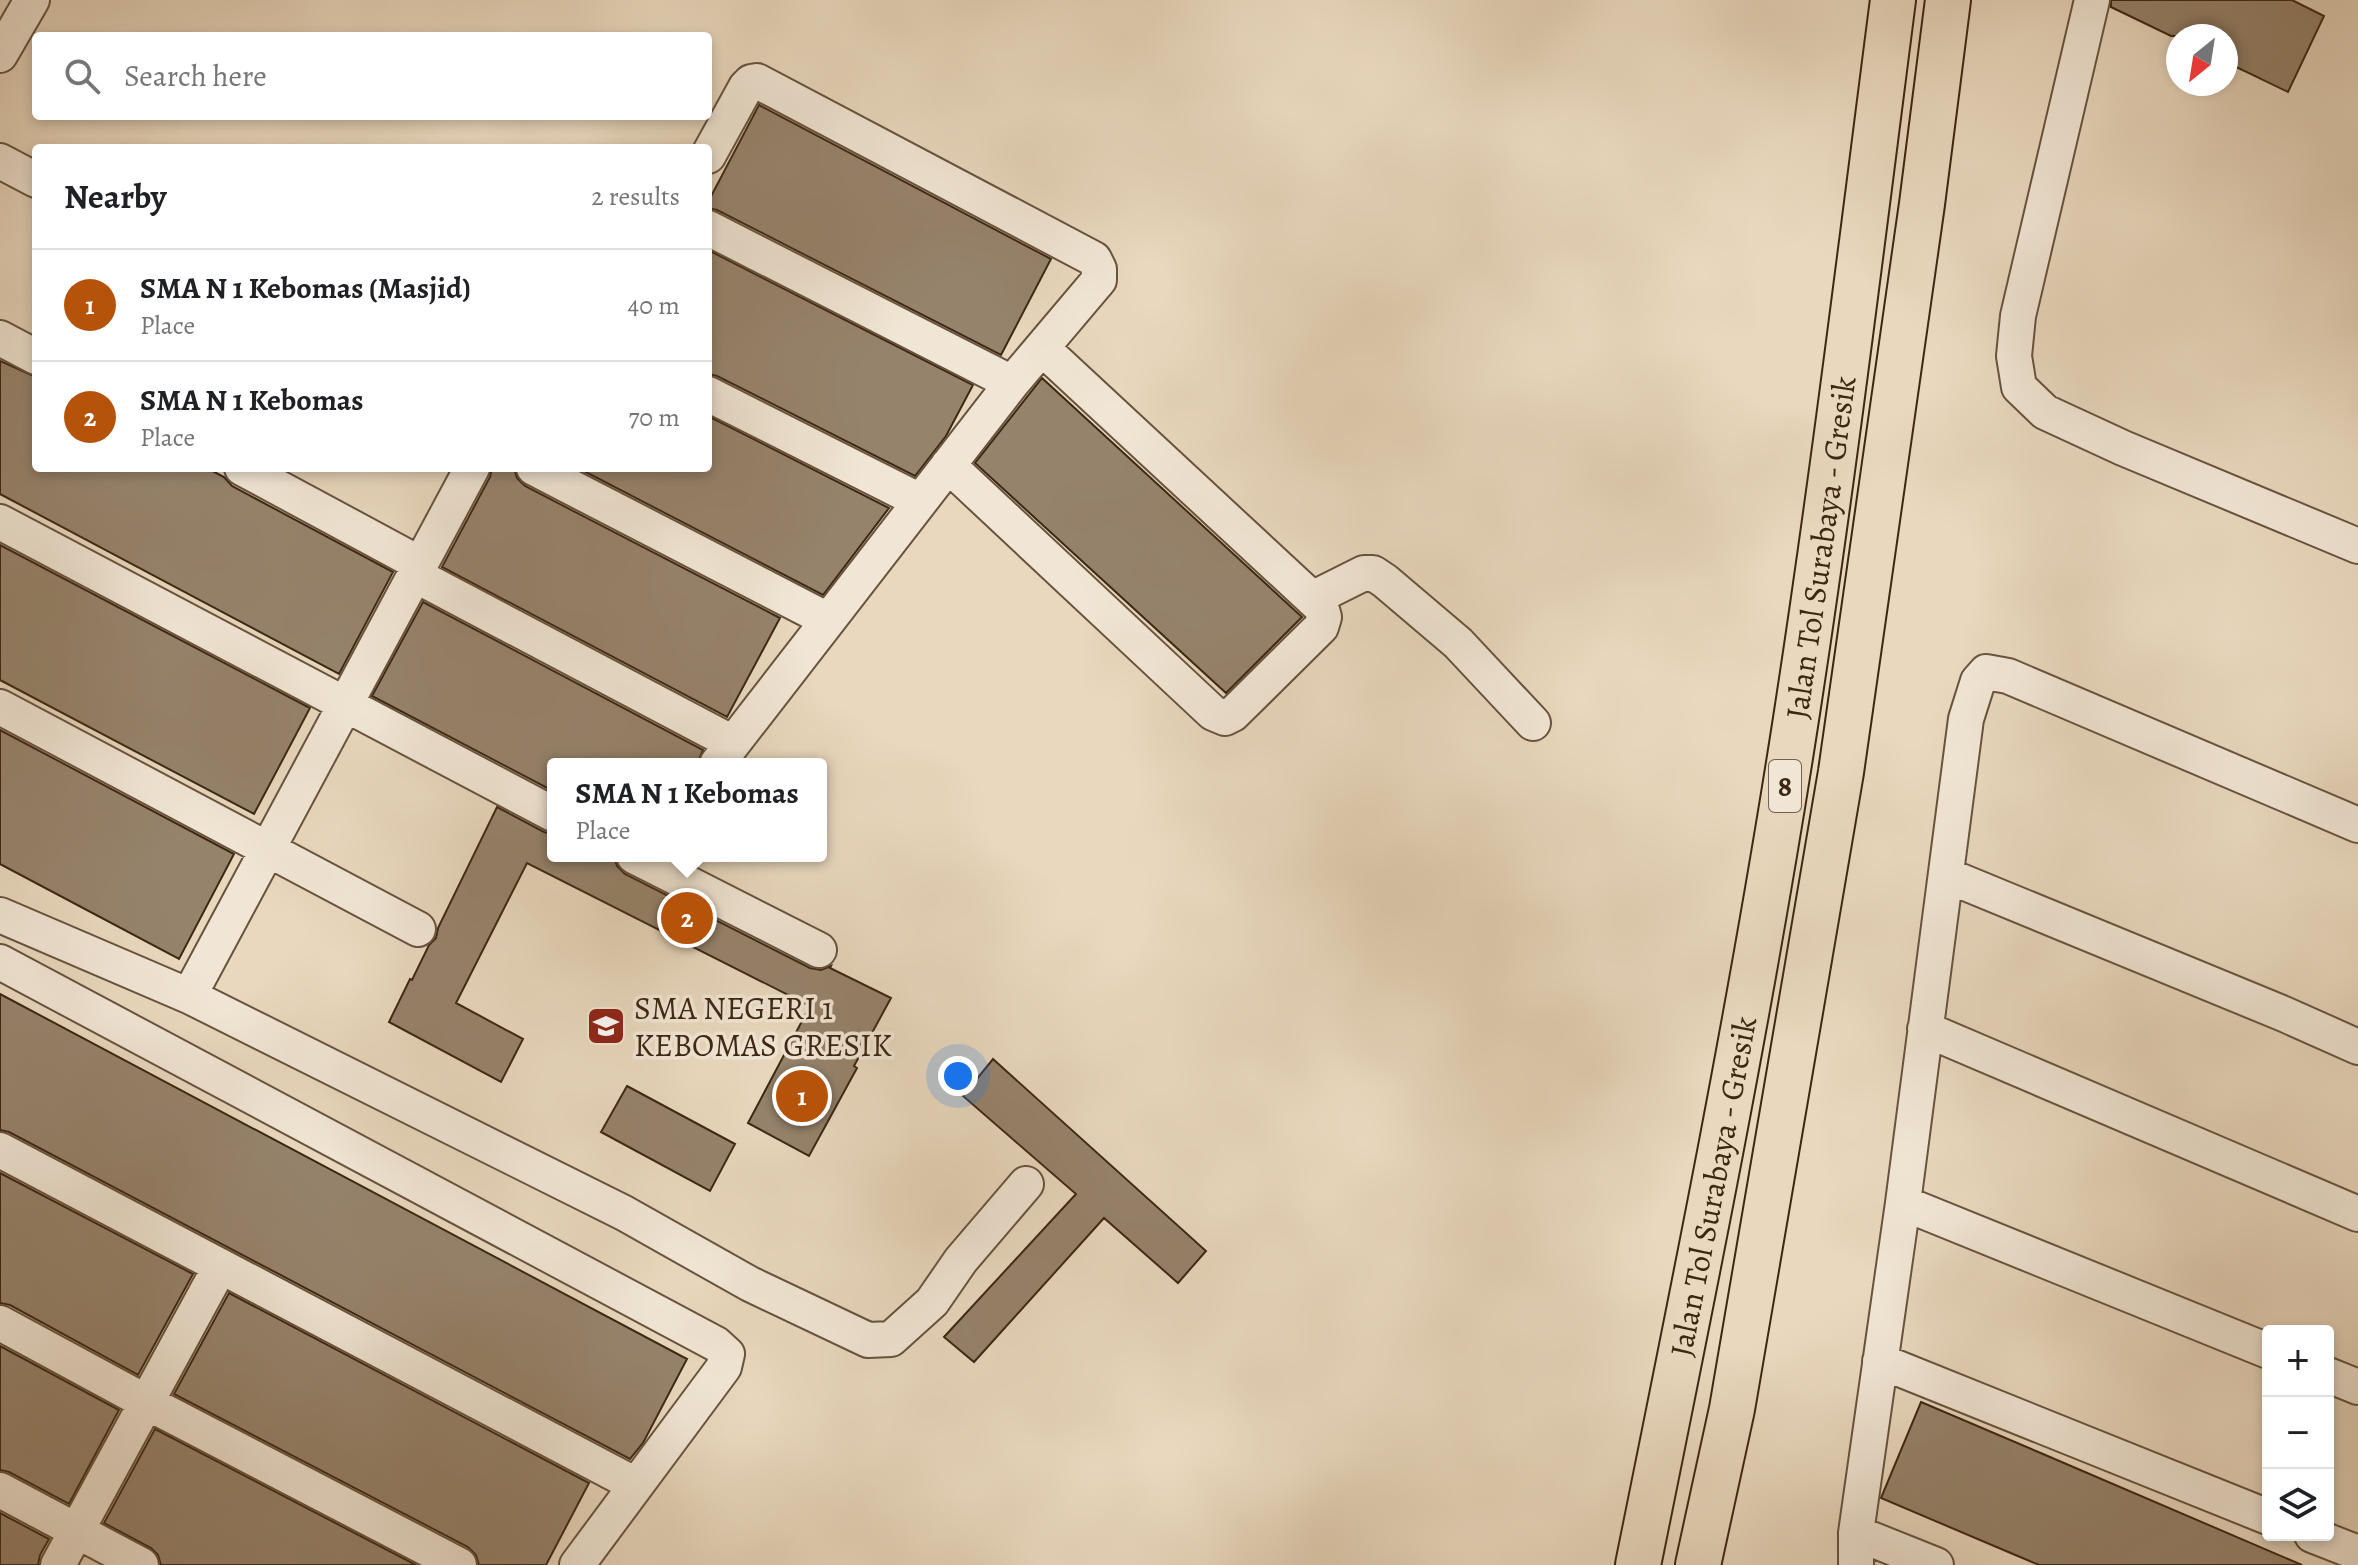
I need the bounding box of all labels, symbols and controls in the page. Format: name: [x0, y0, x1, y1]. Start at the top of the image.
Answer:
north arrow: [2166, 24, 2238, 96]
search box: [32, 32, 712, 120]
icon: search: [60, 54, 104, 98]
text: Search here: [124, 56, 267, 96]
text: Nearby: [64, 173, 167, 220]
text: 2 results: [591, 179, 680, 214]
text: SMA N 1 Kebomas (Masjid): [140, 268, 471, 308]
text: 1: [85, 288, 95, 323]
text: 40 m: [628, 288, 680, 323]
text: Place: [140, 308, 195, 343]
street label: Jalan Tol Surabaya - Gresik: [1774, 373, 1866, 722]
text: SMA N 1 Kebomas: [140, 380, 364, 420]
text: 2: [84, 400, 96, 435]
text: 70 m: [628, 400, 680, 435]
text: Place: [140, 420, 195, 455]
popup: [547, 758, 827, 862]
road number: 8: [1769, 760, 1801, 812]
text: SMA N 1 Kebomas: [575, 773, 799, 813]
text: Place: [575, 813, 630, 848]
pin: 2: [661, 888, 713, 948]
place label: SMA NEGERI 1 KEBOMAS GRESIK: [634, 986, 892, 1067]
school or university icon: SMA NEGERI 1 KEBOMAS GRESIK: [585, 1005, 627, 1047]
street label: Jalan Tol Surabaya - Gresik: [1659, 1013, 1767, 1360]
your location: [938, 1056, 978, 1096]
pin: 1: [776, 1066, 828, 1126]
map controls: [2262, 1325, 2334, 1541]
button: +: [2262, 1325, 2334, 1397]
button: −: [2262, 1397, 2334, 1469]
button: layers: [2262, 1469, 2334, 1541]

